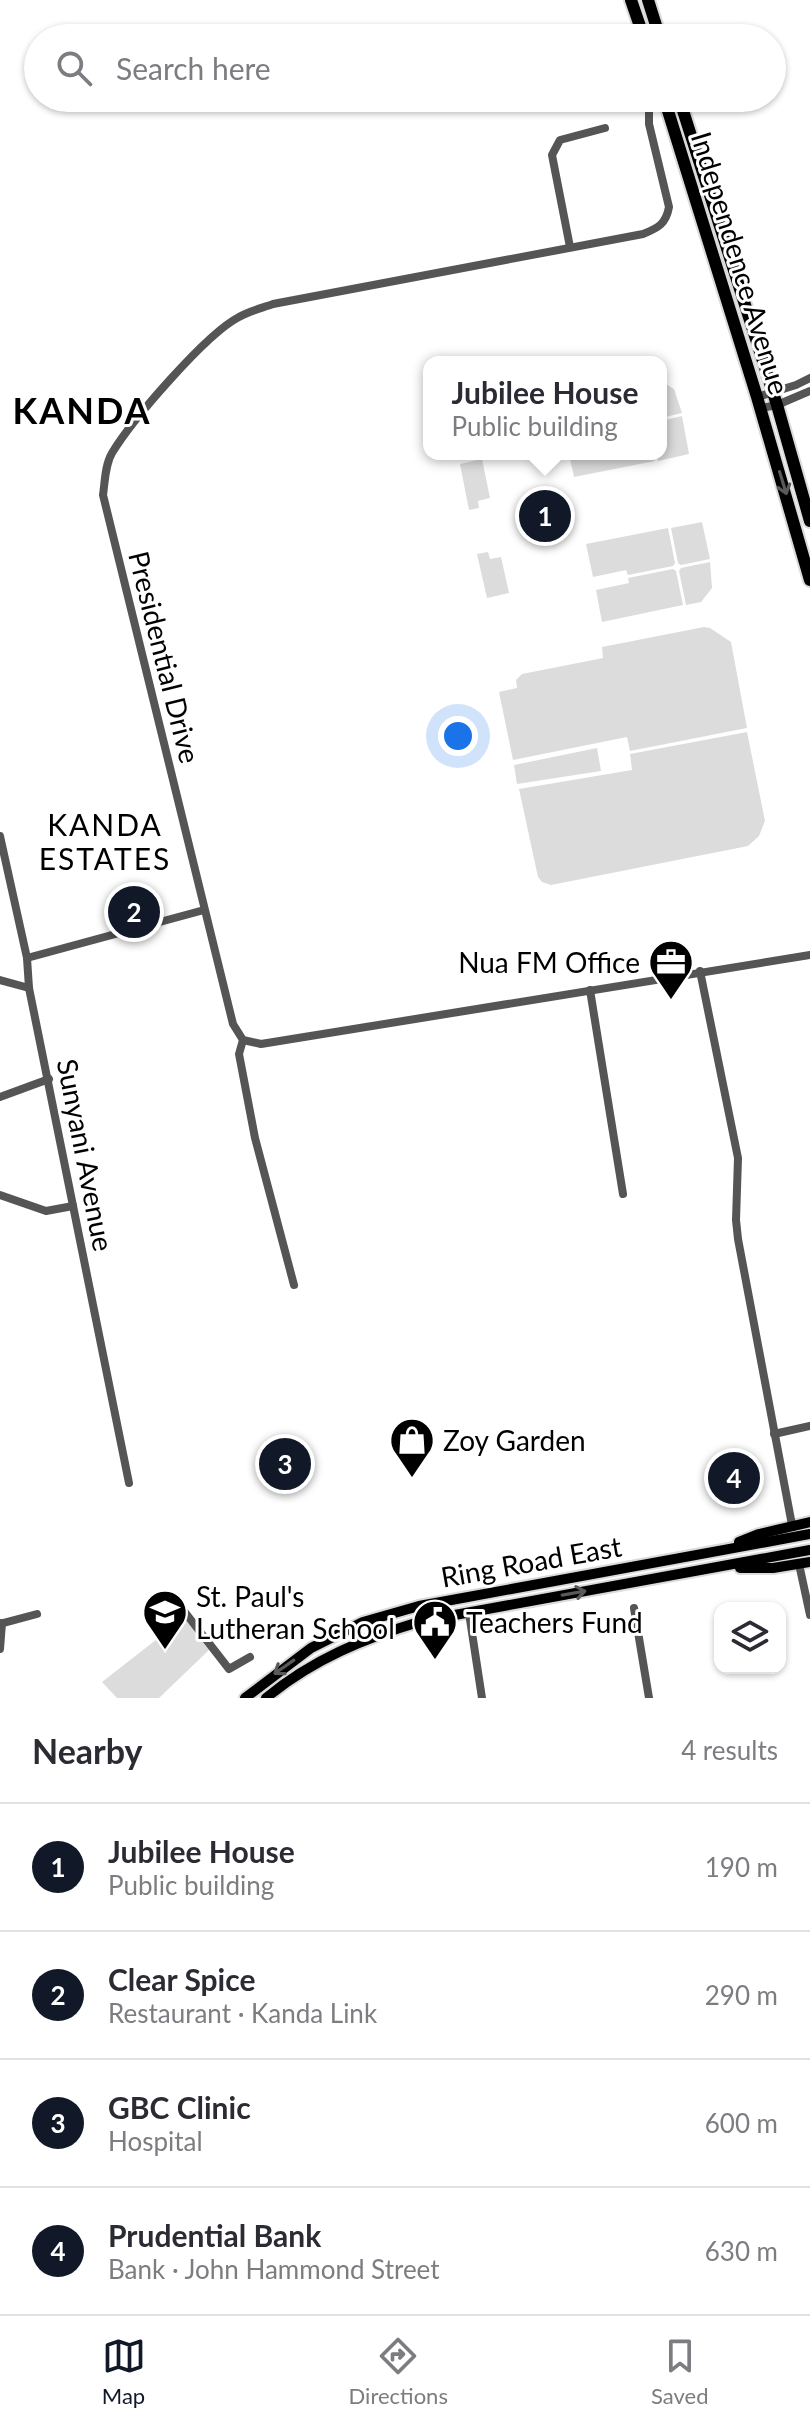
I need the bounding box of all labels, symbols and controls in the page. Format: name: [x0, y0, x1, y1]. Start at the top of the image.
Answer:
search box: [24, 24, 786, 112]
icon: search: [52, 46, 96, 90]
text: Search here: [116, 50, 271, 86]
street label: Independence Avenue: [685, 128, 797, 398]
popup: [423, 356, 667, 460]
text: Jubilee House: [452, 374, 638, 410]
district label: KANDA: [13, 388, 152, 432]
text: Public building: [452, 410, 618, 442]
one-way arrow: [777, 470, 791, 495]
pin: 1: [519, 486, 571, 546]
street label: Presidential Drive: [122, 547, 208, 767]
your location: [438, 716, 478, 756]
district label: KANDA ESTATES: [39, 806, 171, 876]
pin: 2: [108, 882, 160, 942]
office icon: Nua FM Office: [647, 938, 695, 1001]
place label: Nua FM Office: [458, 945, 640, 979]
street label: Sunyani Avenue: [51, 1056, 121, 1254]
shop icon: Zoy Garden: [388, 1416, 436, 1479]
place label: Zoy Garden: [443, 1423, 586, 1457]
pin: 3: [259, 1434, 311, 1494]
pin: 4: [708, 1448, 760, 1508]
street label: Ring Road East: [438, 1528, 624, 1594]
place label: St. Paul's Lutheran School: [196, 1579, 395, 1645]
one-way arrow: [560, 1585, 586, 1600]
school or university icon: St. Paul's Lutheran School: [141, 1588, 189, 1651]
public building icon: Teachers Fund: [411, 1598, 459, 1661]
map controls: [714, 1602, 786, 1674]
button: layers: [714, 1602, 786, 1674]
place label: Teachers Fund: [466, 1605, 643, 1639]
one-way arrow: [273, 1659, 295, 1675]
text: Nearby: [32, 1730, 143, 1771]
text: 4 results: [681, 1734, 778, 1766]
text: Jubilee House: [108, 1833, 295, 1869]
text: 1: [50, 1851, 66, 1883]
text: 190 m: [705, 1851, 778, 1883]
text: Public building: [108, 1869, 274, 1901]
text: Clear Spice: [108, 1961, 255, 1997]
text: 2: [50, 1979, 66, 2011]
text: 290 m: [705, 1979, 778, 2011]
text: Restaurant · Kanda Link: [108, 1997, 377, 2029]
text: GBC Clinic: [108, 2089, 251, 2125]
text: 3: [50, 2107, 66, 2139]
text: 600 m: [705, 2107, 778, 2139]
text: Hospital: [108, 2125, 203, 2157]
text: Prudential Bank: [108, 2217, 321, 2253]
text: 4: [50, 2235, 66, 2267]
text: 630 m: [705, 2235, 778, 2267]
text: Bank · John Hammond Street: [108, 2253, 440, 2285]
tab: Map: [102, 2334, 146, 2409]
tab: Directions: [349, 2334, 448, 2409]
tab: Saved: [651, 2334, 708, 2409]

